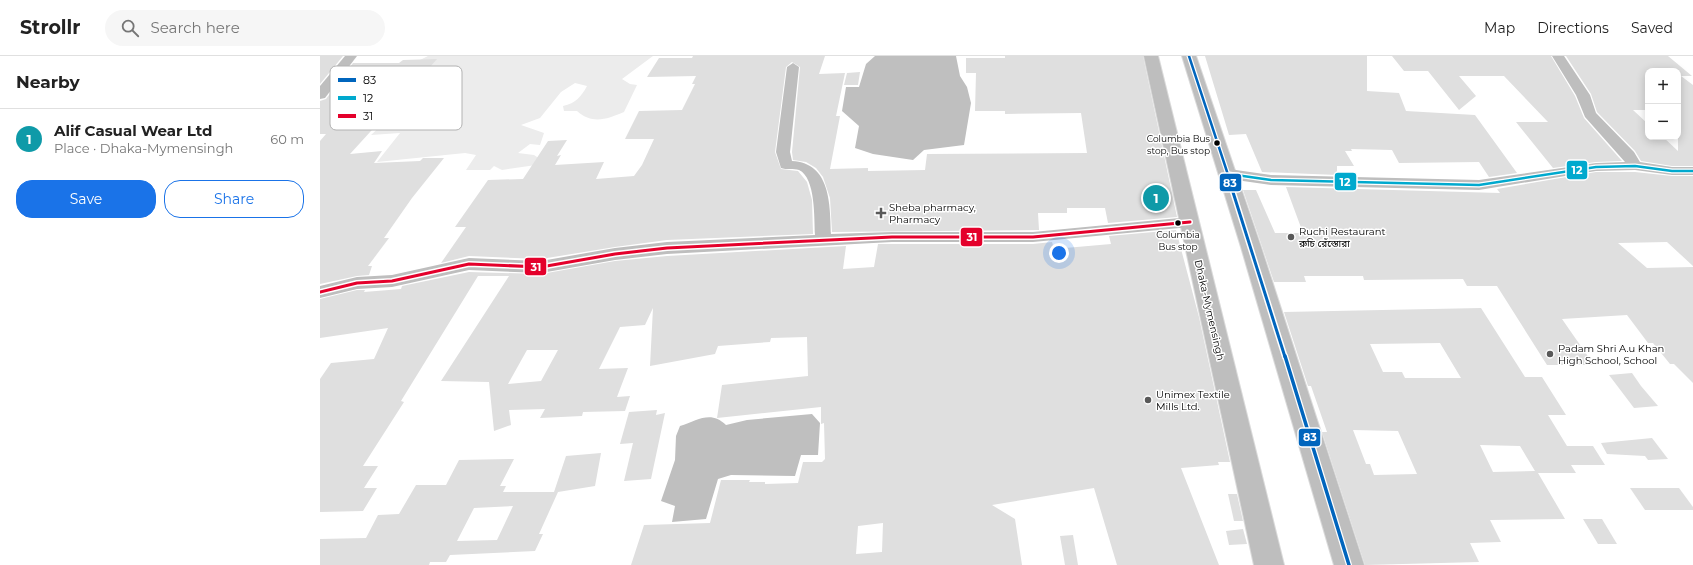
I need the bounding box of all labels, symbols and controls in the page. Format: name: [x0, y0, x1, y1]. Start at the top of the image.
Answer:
search box: [105, 10, 385, 46]
text: Strollr: [20, 16, 81, 39]
icon: search: [119, 17, 141, 39]
text: Search here: [151, 18, 240, 37]
text: Map: [1484, 19, 1515, 37]
text: Directions: [1537, 19, 1609, 37]
text: Saved: [1631, 19, 1673, 37]
legend: [330, 66, 462, 130]
map controls: [1645, 68, 1681, 140]
button: +: [1645, 68, 1681, 104]
text: Nearby: [16, 72, 80, 92]
text: 83: [363, 73, 376, 87]
text: 12: [363, 91, 373, 105]
button: −: [1645, 104, 1681, 140]
text: 31: [363, 109, 373, 123]
text: Alif Casual Wear Ltd: [54, 121, 212, 140]
text: 1: [26, 131, 32, 147]
text: 60 m: [270, 131, 304, 147]
place label: Columbia Bus stop, Bus stop: [1147, 133, 1211, 156]
marker: Columbia Bus stop, Bus stop: [1212, 138, 1222, 148]
text: Place · Dhaka-Mymensingh: [54, 140, 233, 156]
line badge: 12: [1566, 160, 1588, 180]
text: 12: [1572, 163, 1583, 177]
line badge: 12: [1334, 172, 1357, 191]
line badge: 83: [1219, 173, 1242, 192]
text: 12: [1340, 175, 1351, 189]
text: 83: [1223, 176, 1237, 190]
button: Save: [16, 180, 156, 218]
button: Share: [164, 180, 304, 218]
pin: 1: [1143, 183, 1169, 213]
place label: Sheba pharmacy, Pharmacy: [889, 201, 976, 226]
marker: Sheba pharmacy, Pharmacy: [876, 208, 886, 218]
marker: Columbia Bus stop: [1173, 218, 1183, 228]
place label: Ruchi Restaurant রুচি রেঁস্তোরা: [1298, 225, 1386, 250]
line badge: 31: [960, 227, 983, 247]
place label: Columbia Bus stop: [1156, 229, 1200, 252]
text: 31: [966, 230, 977, 244]
marker: Ruchi Restaurant রুচি রেঁস্তোরা: [1286, 232, 1296, 242]
your location: [1049, 243, 1069, 263]
line badge: 31: [524, 257, 547, 276]
street label: Dhaka-Mymensingh: [1192, 259, 1227, 362]
text: 31: [530, 260, 541, 274]
place label: Padam Shri A.u Khan High School, School: [1558, 342, 1664, 367]
marker: Padam Shri A.u Khan High School, School: [1545, 349, 1555, 359]
place label: Unimex Textile Mills Ltd.: [1156, 388, 1230, 413]
marker: Unimex Textile Mills Ltd.: [1143, 395, 1153, 405]
line badge: 83: [1298, 428, 1321, 447]
text: 83: [1303, 430, 1317, 444]

